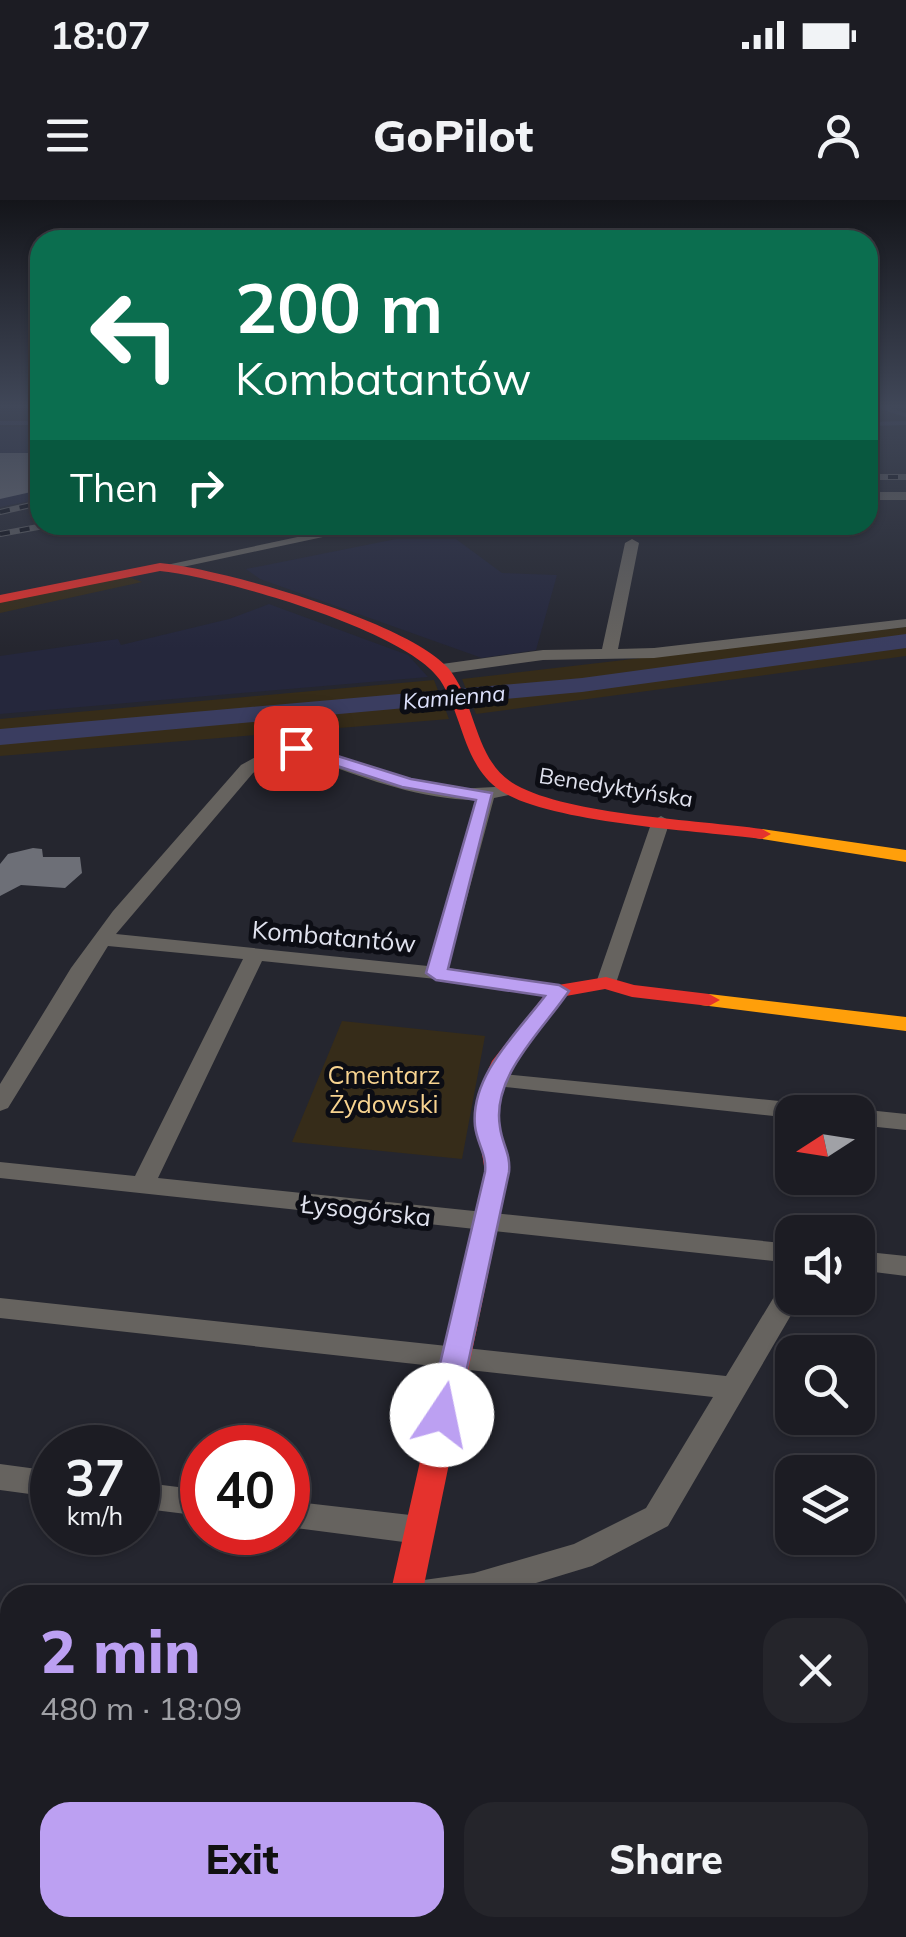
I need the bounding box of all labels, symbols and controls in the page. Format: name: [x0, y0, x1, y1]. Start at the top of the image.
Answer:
text: 18:07: [50, 11, 151, 59]
text: GoPilot: [373, 107, 533, 163]
icon: menu: [40, 108, 95, 163]
icon: person: [811, 108, 866, 163]
text: 200 m: [235, 263, 443, 351]
icon: left: [70, 270, 200, 400]
text: Kombatantów: [235, 350, 531, 406]
icon: right: [178, 460, 233, 515]
text: Then: [70, 464, 158, 512]
water label: Kamienna: [402, 679, 506, 715]
pin: [254, 706, 339, 791]
icon: arrive: [269, 721, 324, 776]
street label: Benedyktyńska: [537, 761, 695, 813]
street label: Kombatantów: [251, 913, 418, 959]
park label: Cmentarz Żydowski: [327, 1059, 441, 1119]
north arrow: [775, 1095, 875, 1195]
map controls: [775, 1095, 875, 1555]
street label: Łysogórska: [298, 1188, 433, 1232]
button: sound: [775, 1215, 875, 1315]
button: search: [775, 1335, 875, 1435]
position arrow: [390, 1363, 494, 1467]
speed limit sign: 40: [180, 1425, 310, 1555]
text: 37: [65, 1446, 125, 1509]
button: layers: [775, 1455, 875, 1555]
text: km/h: [67, 1500, 123, 1531]
text: 2 min: [40, 1613, 201, 1688]
button: close: [763, 1618, 868, 1723]
text: 480 m · 18:09: [40, 1688, 242, 1728]
button: Exit: [40, 1802, 444, 1917]
button: Share: [464, 1802, 868, 1917]

